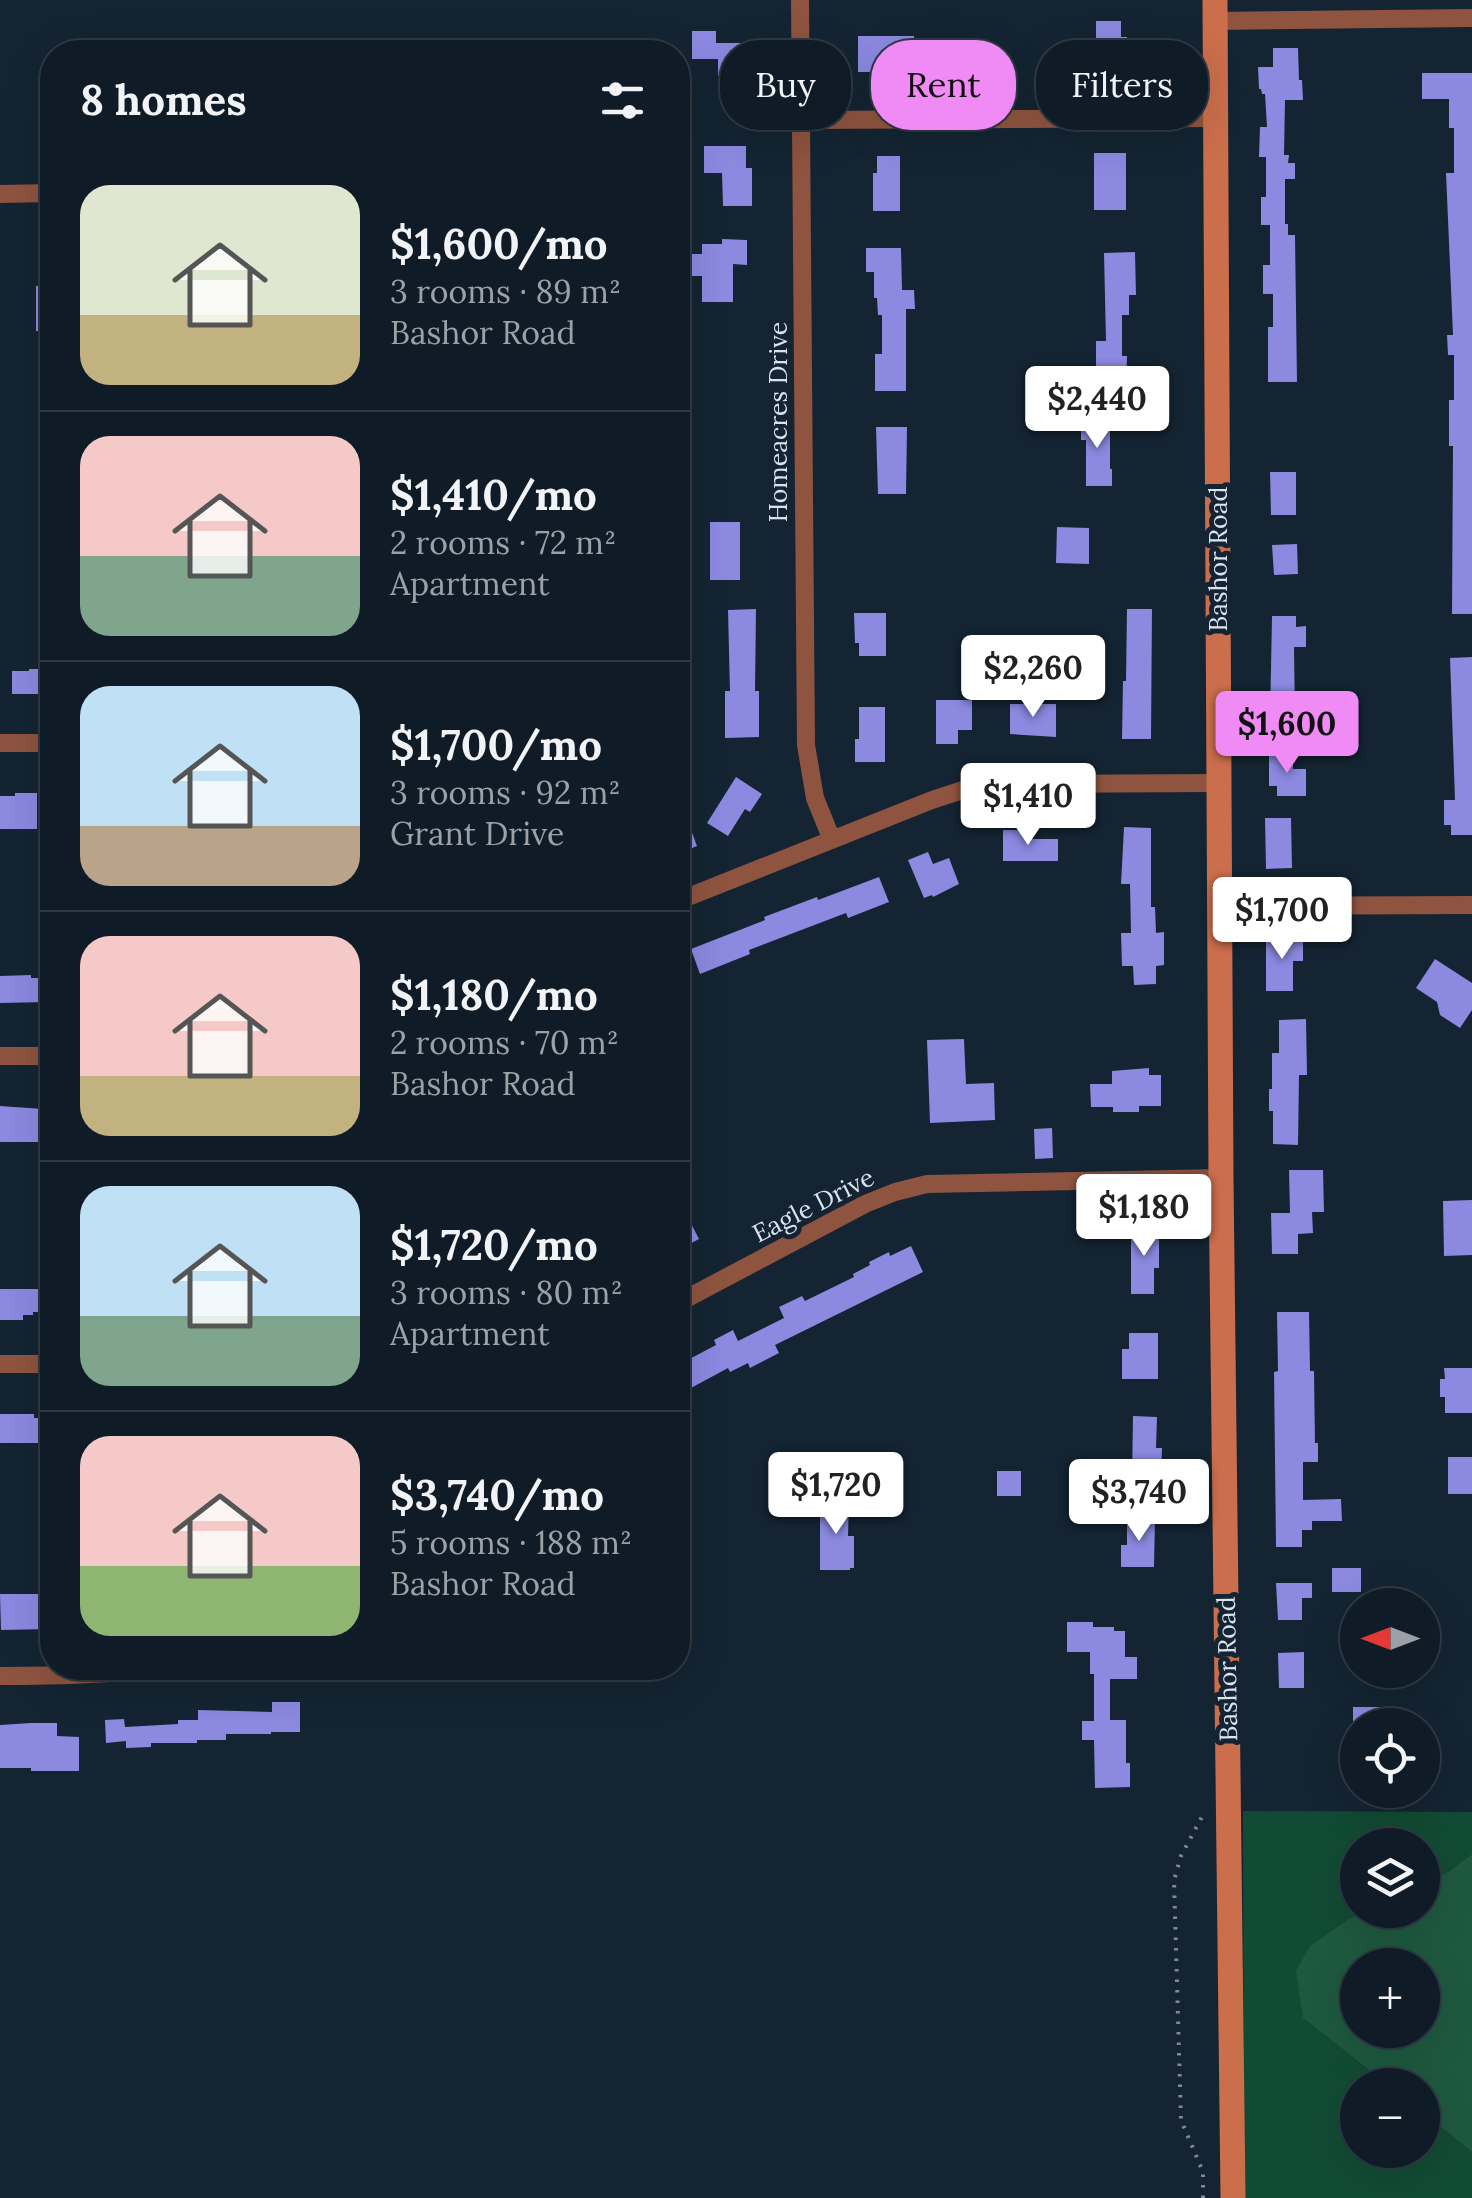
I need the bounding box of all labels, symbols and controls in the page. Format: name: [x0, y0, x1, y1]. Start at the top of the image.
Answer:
chip: Buy: [720, 40, 851, 130]
chip: Rent: [871, 40, 1016, 130]
chip: Filters: [1036, 40, 1208, 130]
text: 8 homes: [80, 73, 247, 127]
icon: filters: [595, 73, 650, 128]
text: $1,600/mo: [390, 217, 608, 271]
icon: home: [160, 225, 280, 345]
text: 3 rooms · 89 m²: [390, 271, 621, 312]
text: Bashor Road: [390, 312, 576, 353]
street label: Homeacres Drive: [762, 322, 794, 522]
pin: $2,440: [1016, 366, 1178, 451]
text: $2,440: [1047, 378, 1147, 419]
text: $1,410/mo: [390, 468, 597, 522]
icon: home: [160, 476, 280, 596]
street label: Bashor Road: [1202, 486, 1234, 632]
text: 2 rooms · 72 m²: [390, 522, 616, 563]
text: Apartment: [390, 563, 550, 604]
pin: $2,260: [952, 635, 1114, 720]
text: $2,260: [983, 647, 1083, 688]
pin: $1,600: [1206, 691, 1368, 776]
text: $1,600: [1238, 703, 1336, 744]
text: $1,700/mo: [390, 718, 602, 772]
icon: home: [160, 726, 280, 846]
pin: $1,410: [947, 763, 1109, 848]
text: 3 rooms · 92 m²: [390, 772, 621, 813]
text: $1,410: [983, 775, 1073, 816]
text: Grant Drive: [390, 813, 564, 854]
pin: $1,700: [1201, 877, 1363, 962]
text: $1,700: [1235, 889, 1329, 930]
text: $1,180/mo: [390, 968, 598, 1022]
icon: home: [160, 976, 280, 1096]
text: 2 rooms · 70 m²: [390, 1022, 619, 1063]
text: Bashor Road: [390, 1063, 576, 1104]
street label: Eagle Drive: [747, 1161, 879, 1249]
pin: $1,180: [1063, 1174, 1225, 1259]
text: $1,180: [1098, 1186, 1190, 1227]
text: $1,720/mo: [390, 1218, 598, 1272]
icon: home: [160, 1226, 280, 1346]
text: 3 rooms · 80 m²: [390, 1272, 623, 1313]
text: Apartment: [390, 1313, 550, 1354]
pin: $1,720: [755, 1452, 917, 1537]
pin: $3,740: [1058, 1459, 1220, 1544]
text: $1,720: [790, 1464, 882, 1505]
text: $3,740/mo: [390, 1468, 604, 1522]
text: $3,740: [1091, 1471, 1187, 1512]
icon: home: [160, 1476, 280, 1596]
text: 5 rooms · 188 m²: [390, 1522, 632, 1563]
text: Bashor Road: [390, 1563, 576, 1604]
north arrow: [1340, 1588, 1440, 1688]
map controls: [1340, 1588, 1440, 2168]
street label: Bashor Road: [1210, 1596, 1244, 1742]
button: locate: [1340, 1708, 1440, 1808]
button: layers: [1340, 1828, 1440, 1928]
button: +: [1340, 1948, 1440, 2048]
button: −: [1340, 2068, 1440, 2168]

